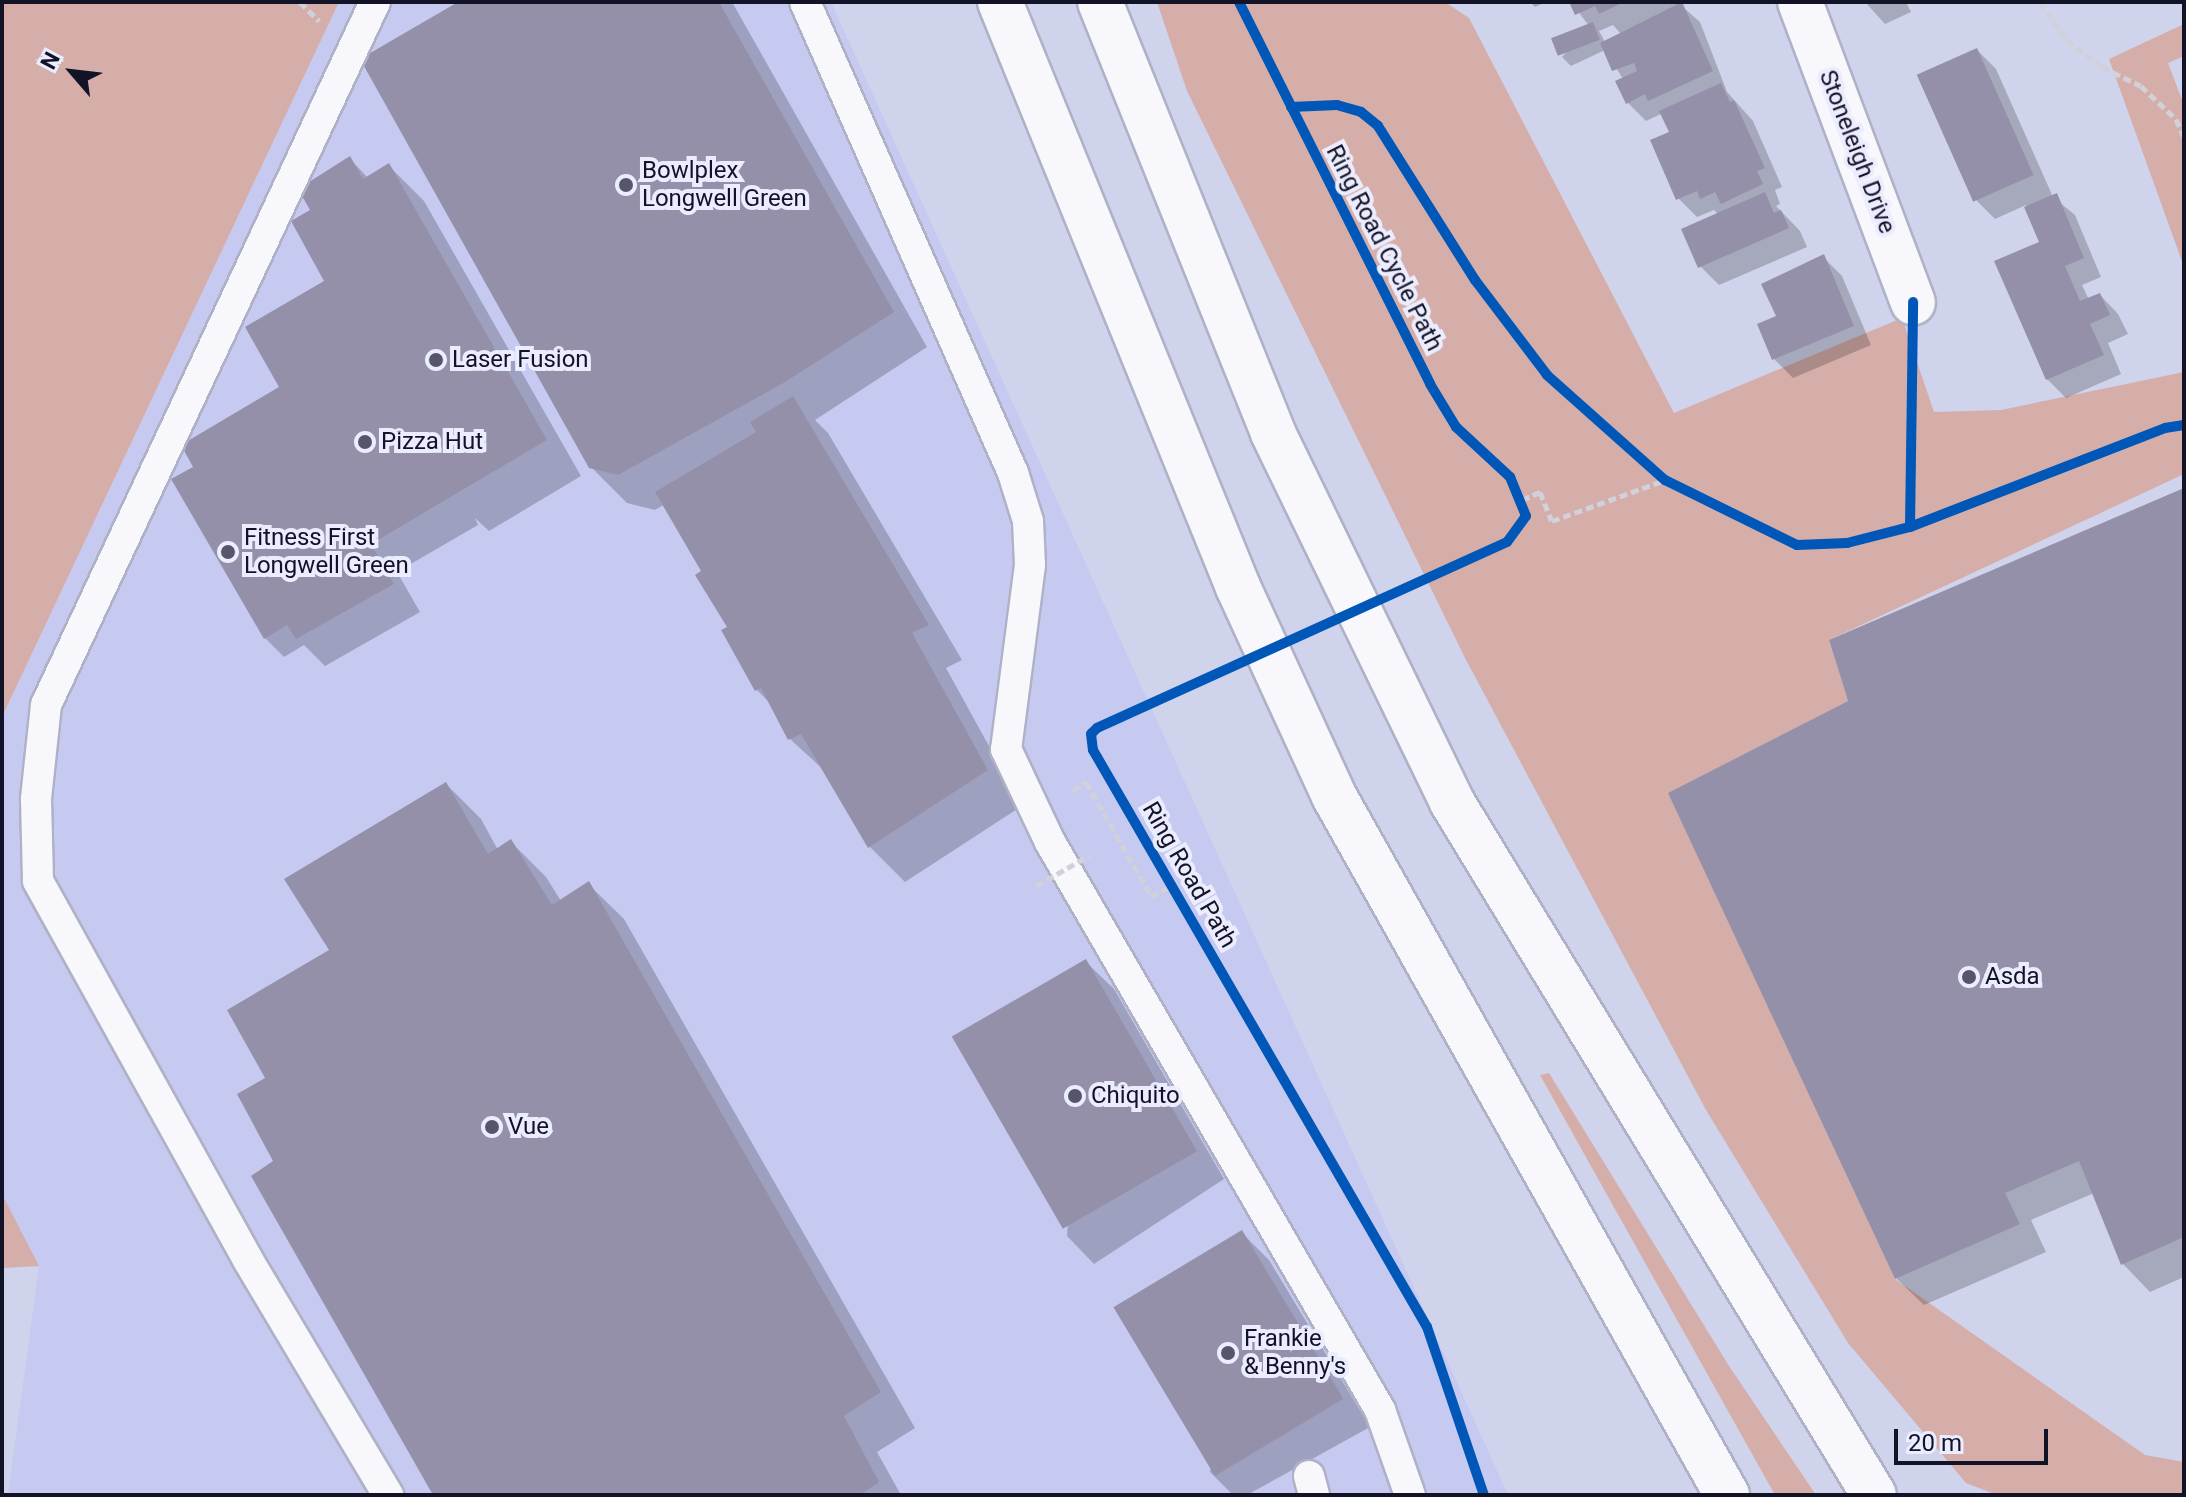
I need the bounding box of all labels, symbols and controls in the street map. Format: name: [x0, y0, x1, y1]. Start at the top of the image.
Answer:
north arrow: [32, 32, 112, 112]
text: N: [36, 48, 65, 73]
street label: Stoneleigh Drive: [1813, 66, 1901, 238]
street label: Ring Road Cycle Path: [1320, 140, 1448, 356]
place label: Bowlplex Longwell Green: [642, 157, 807, 213]
marker: Bowlplex Longwell Green: [617, 176, 635, 194]
place label: Laser Fusion: [452, 346, 589, 374]
marker: Laser Fusion: [427, 351, 445, 369]
place label: Pizza Hut: [381, 428, 483, 456]
marker: Pizza Hut: [356, 433, 374, 451]
place label: Fitness First Longwell Green: [244, 524, 409, 580]
marker: Fitness First Longwell Green: [219, 543, 237, 561]
street label: Ring Road Path: [1136, 797, 1242, 953]
place label: Asda: [1985, 963, 2040, 991]
marker: Asda: [1960, 968, 1978, 986]
place label: Chiquito: [1091, 1082, 1180, 1110]
marker: Chiquito: [1066, 1087, 1084, 1105]
place label: Vue: [508, 1113, 549, 1141]
marker: Vue: [483, 1118, 501, 1136]
place label: Frankie & Benny's: [1244, 1325, 1346, 1381]
marker: Frankie & Benny's: [1219, 1344, 1237, 1362]
scale bar: [1898, 1413, 2052, 1463]
text: 20 m: [1908, 1429, 1962, 1457]

